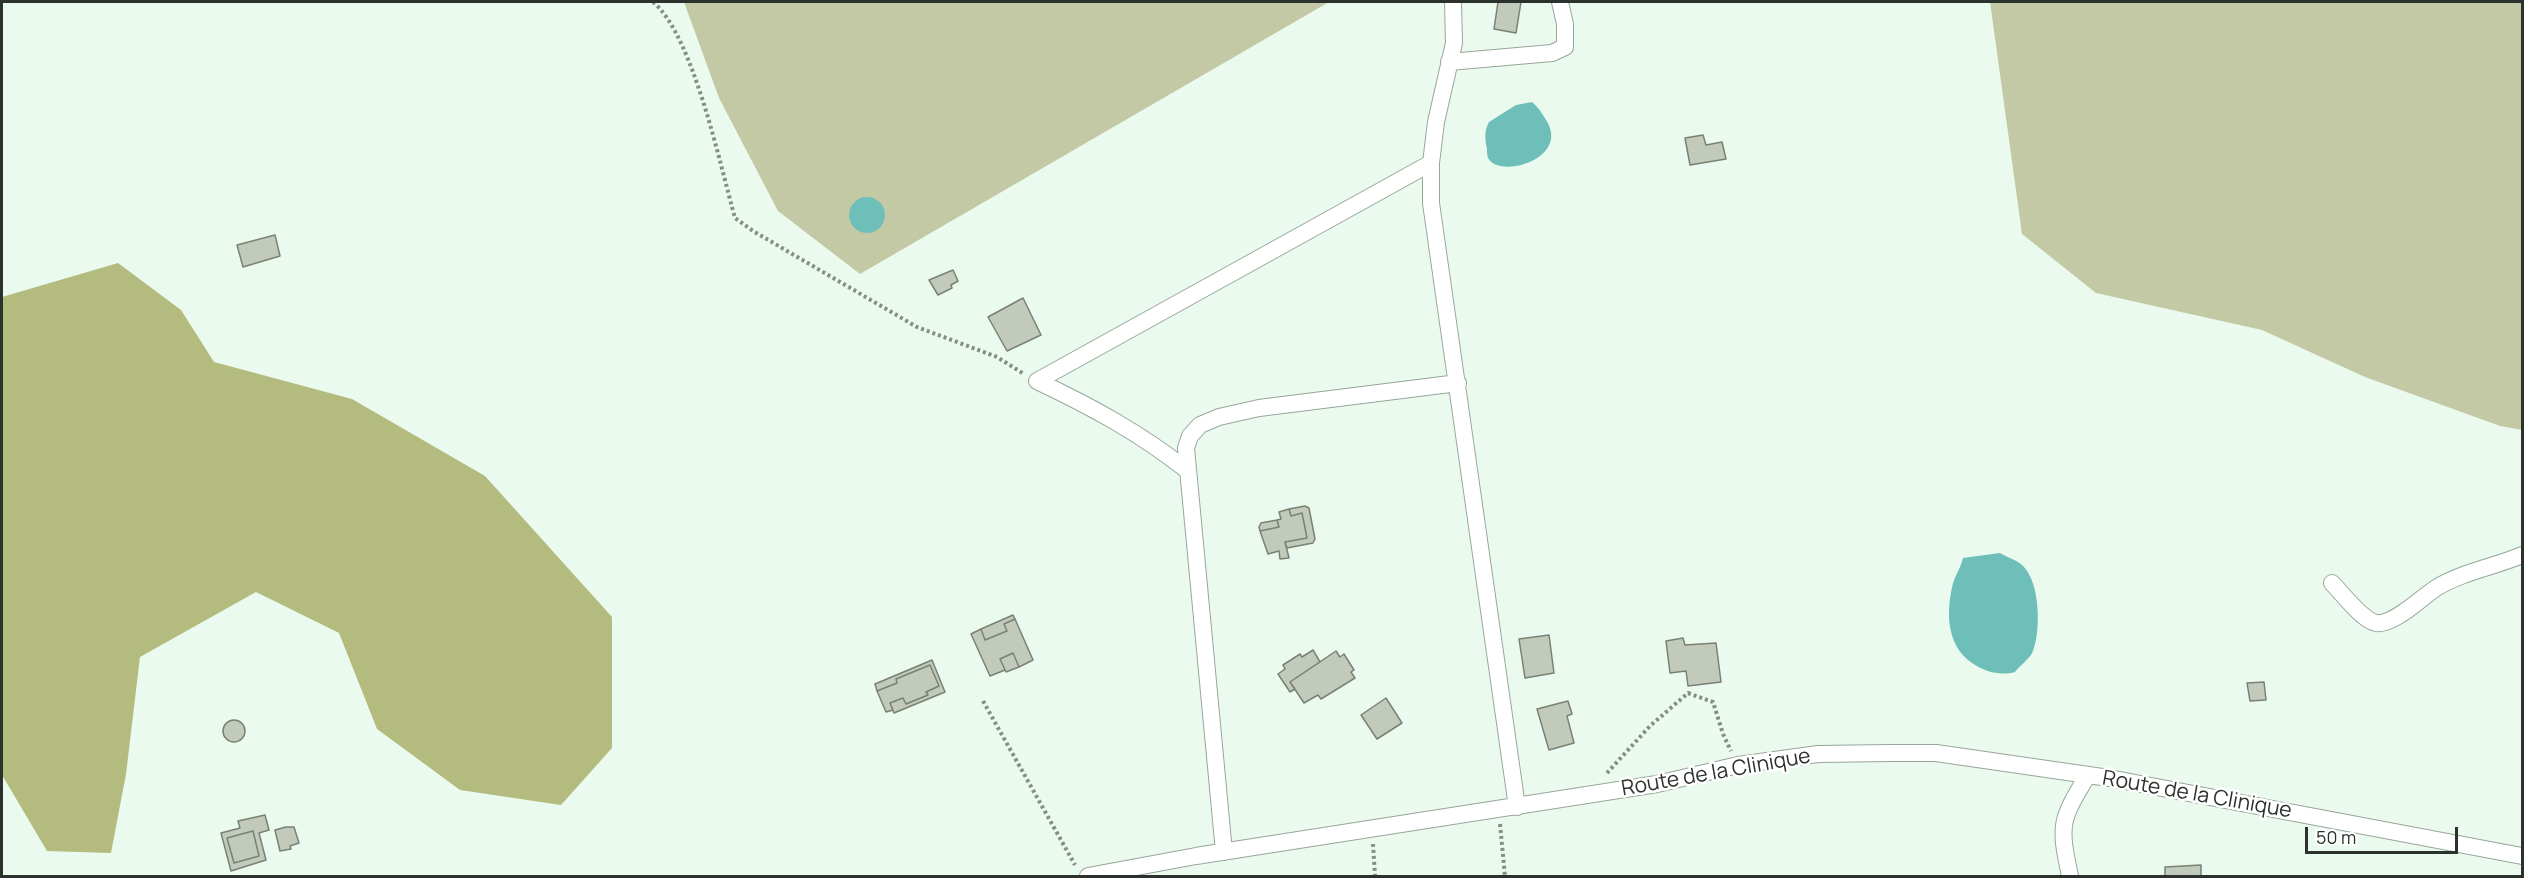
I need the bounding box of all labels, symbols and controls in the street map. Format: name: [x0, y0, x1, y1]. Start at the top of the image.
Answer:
street label: Route de la Clinique: [1619, 744, 1813, 802]
street label: Route de la Clinique: [2100, 766, 2294, 824]
scale bar: [2308, 815, 2461, 853]
text: 50 m: [2316, 825, 2356, 849]

